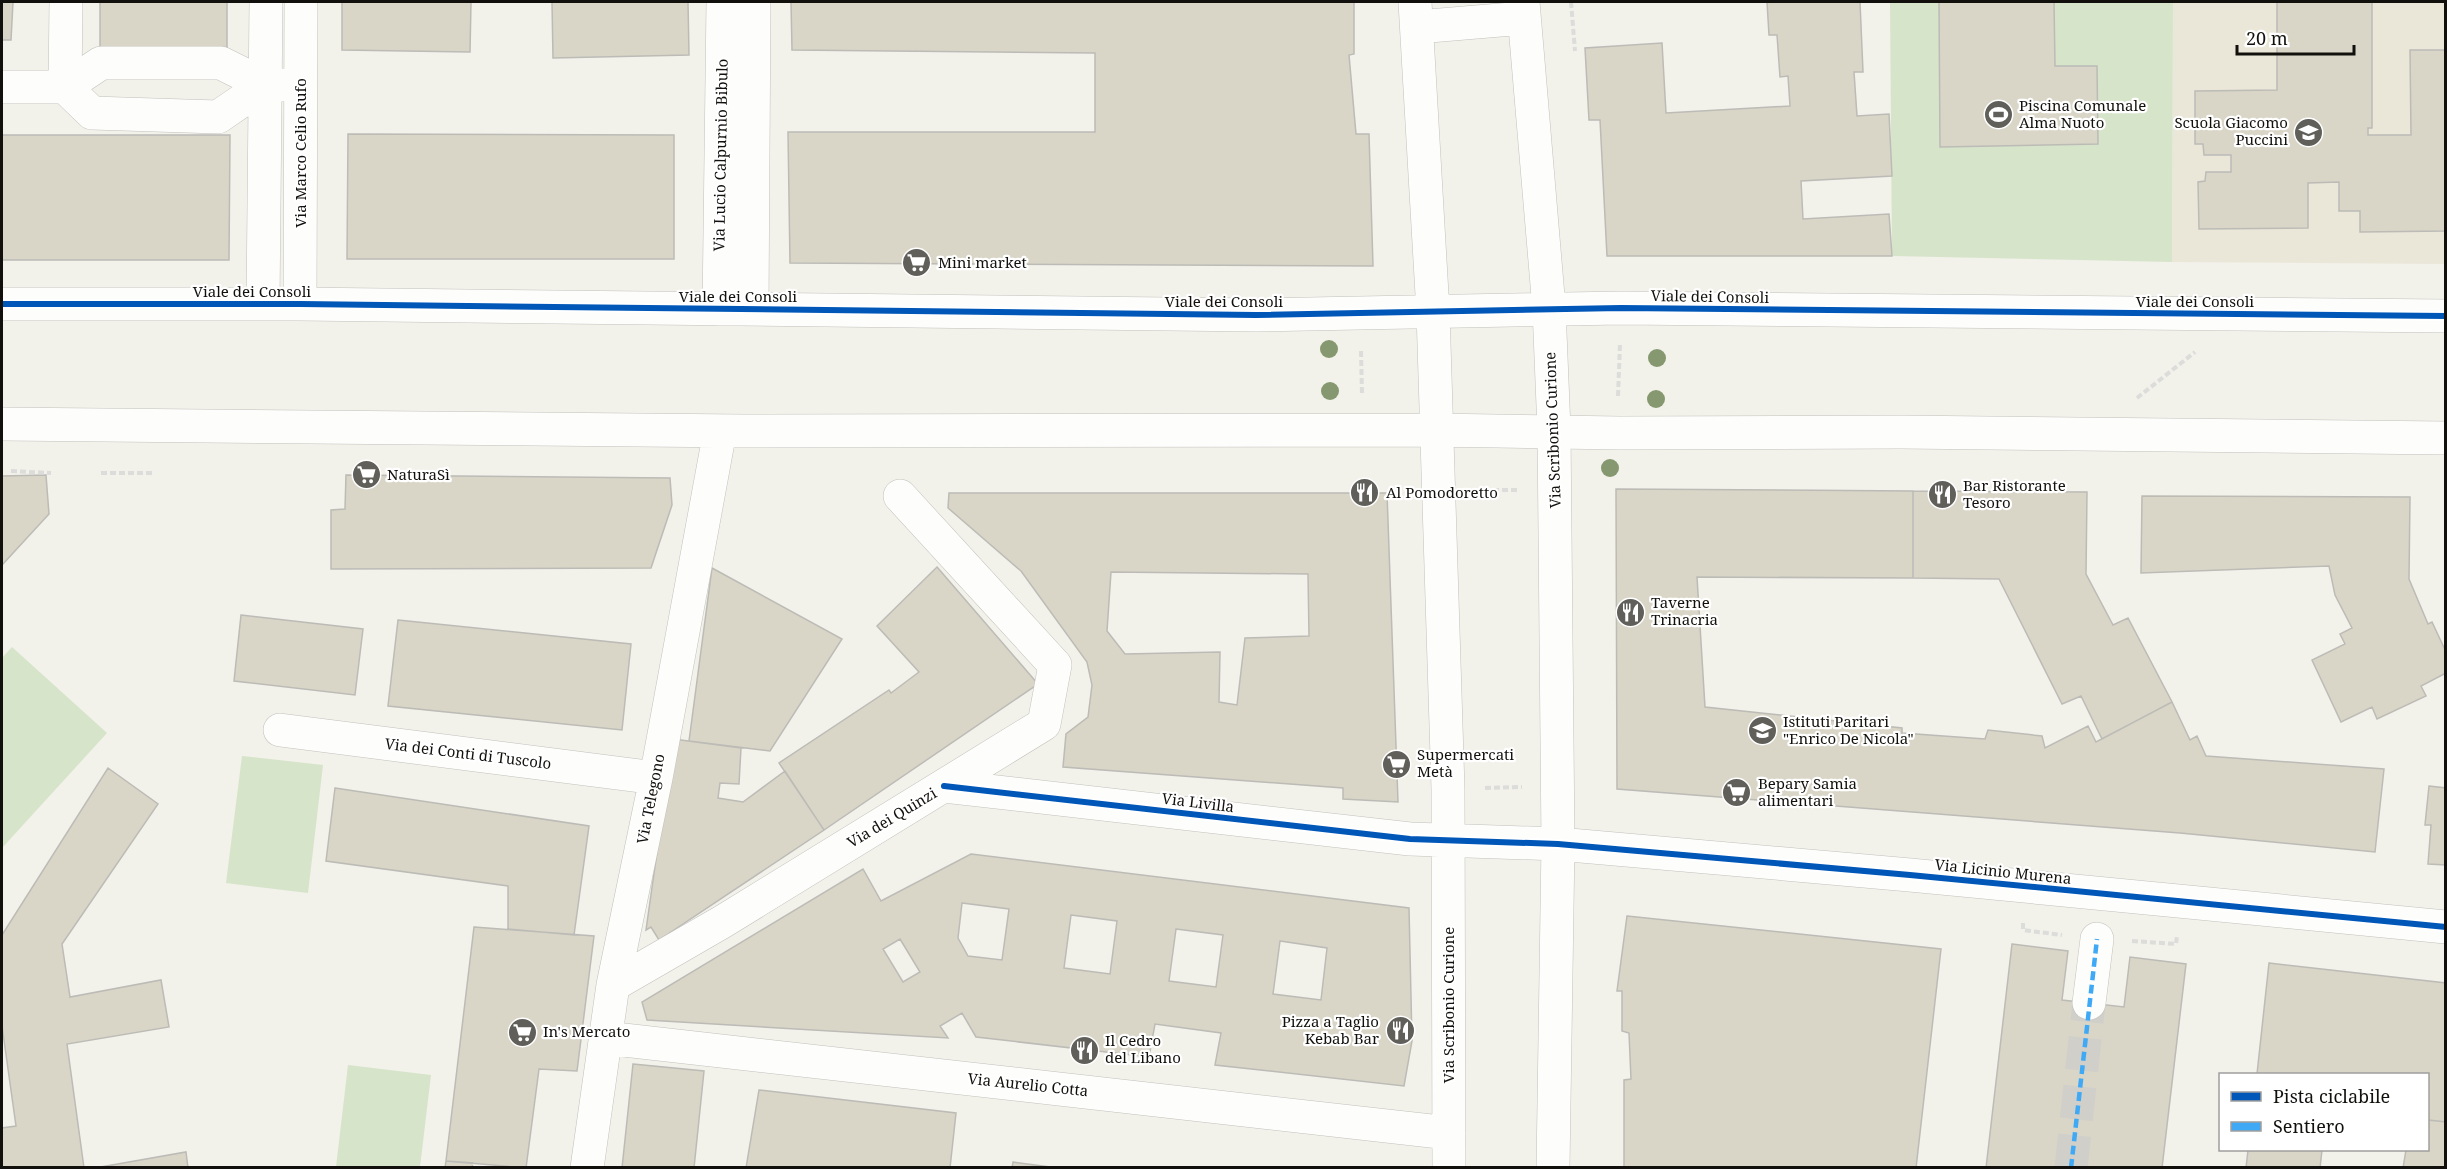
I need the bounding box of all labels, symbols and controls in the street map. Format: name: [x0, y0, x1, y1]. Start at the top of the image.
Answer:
scale bar: [2237, 18, 2354, 56]
text: 20 m: [2246, 26, 2288, 50]
street label: Via Lucio Calpurnio Bibulo: [708, 58, 732, 251]
street label: Via Marco Celio Rufo: [290, 78, 310, 228]
place label: Piscina Comunale Alma Nuoto: [2019, 95, 2146, 132]
sports icon: Piscina Comunale Alma Nuoto: [1982, 99, 2014, 131]
place label: Scuola Giacomo Puccini: [2174, 112, 2288, 149]
school or university icon: Scuola Giacomo Puccini: [2293, 116, 2325, 148]
supermarket icon: Mini market: [901, 247, 933, 279]
place label: Mini market: [938, 252, 1027, 272]
street label: Viale dei Consoli: [193, 281, 311, 301]
street label: Viale dei Consoli: [1651, 285, 1770, 307]
street label: Viale dei Consoli: [679, 286, 797, 306]
street label: Viale dei Consoli: [1165, 291, 1283, 311]
street label: Viale dei Consoli: [2136, 291, 2254, 311]
street label: Via Scribonio Curione: [1539, 351, 1565, 509]
supermarket icon: NaturaSì: [350, 459, 382, 491]
place label: NaturaSì: [387, 464, 450, 484]
place label: Bar Ristorante Tesoro: [1963, 475, 2066, 512]
restaurant icon: Al Pomodoretto: [1349, 477, 1381, 509]
restaurant icon: Bar Ristorante Tesoro: [1926, 479, 1958, 511]
place label: Al Pomodoretto: [1386, 482, 1498, 502]
place label: Taverne Trinacria: [1651, 592, 1718, 629]
restaurant icon: Taverne Trinacria: [1614, 596, 1646, 628]
place label: Istituti Paritari "Enrico De Nicola": [1783, 711, 1914, 748]
school or university icon: Istituti Paritari "Enrico De Nicola": [1746, 715, 1778, 747]
street label: Via dei Conti di Tuscolo: [384, 733, 552, 773]
place label: Supermercati Metà: [1417, 744, 1514, 781]
supermarket icon: Supermercati Metà: [1380, 748, 1412, 780]
street label: Via Telegono: [631, 752, 669, 846]
place label: Bepary Samia alimentari: [1758, 773, 1857, 810]
supermarket icon: Bepary Samia alimentari: [1721, 777, 1753, 809]
street label: Via dei Quinzi: [843, 783, 940, 852]
street label: Via Livilla: [1161, 788, 1235, 816]
street label: Via Licinio Murena: [1934, 854, 2072, 888]
street label: Via Scribonio Curione: [1438, 927, 1458, 1083]
place label: Pizza a Taglio Kebab Bar: [1282, 1011, 1379, 1048]
restaurant icon: Pizza a Taglio Kebab Bar: [1384, 1015, 1416, 1047]
supermarket icon: In's Mercato: [506, 1016, 538, 1048]
place label: In's Mercato: [543, 1021, 630, 1041]
place label: Il Cedro del Libano: [1105, 1030, 1181, 1067]
restaurant icon: Il Cedro del Libano: [1068, 1034, 1100, 1066]
street label: Via Aurelio Cotta: [967, 1068, 1089, 1100]
legend: [2219, 1073, 2429, 1151]
text: Pista ciclabile: [2273, 1084, 2390, 1108]
text: Sentiero: [2273, 1114, 2345, 1138]

